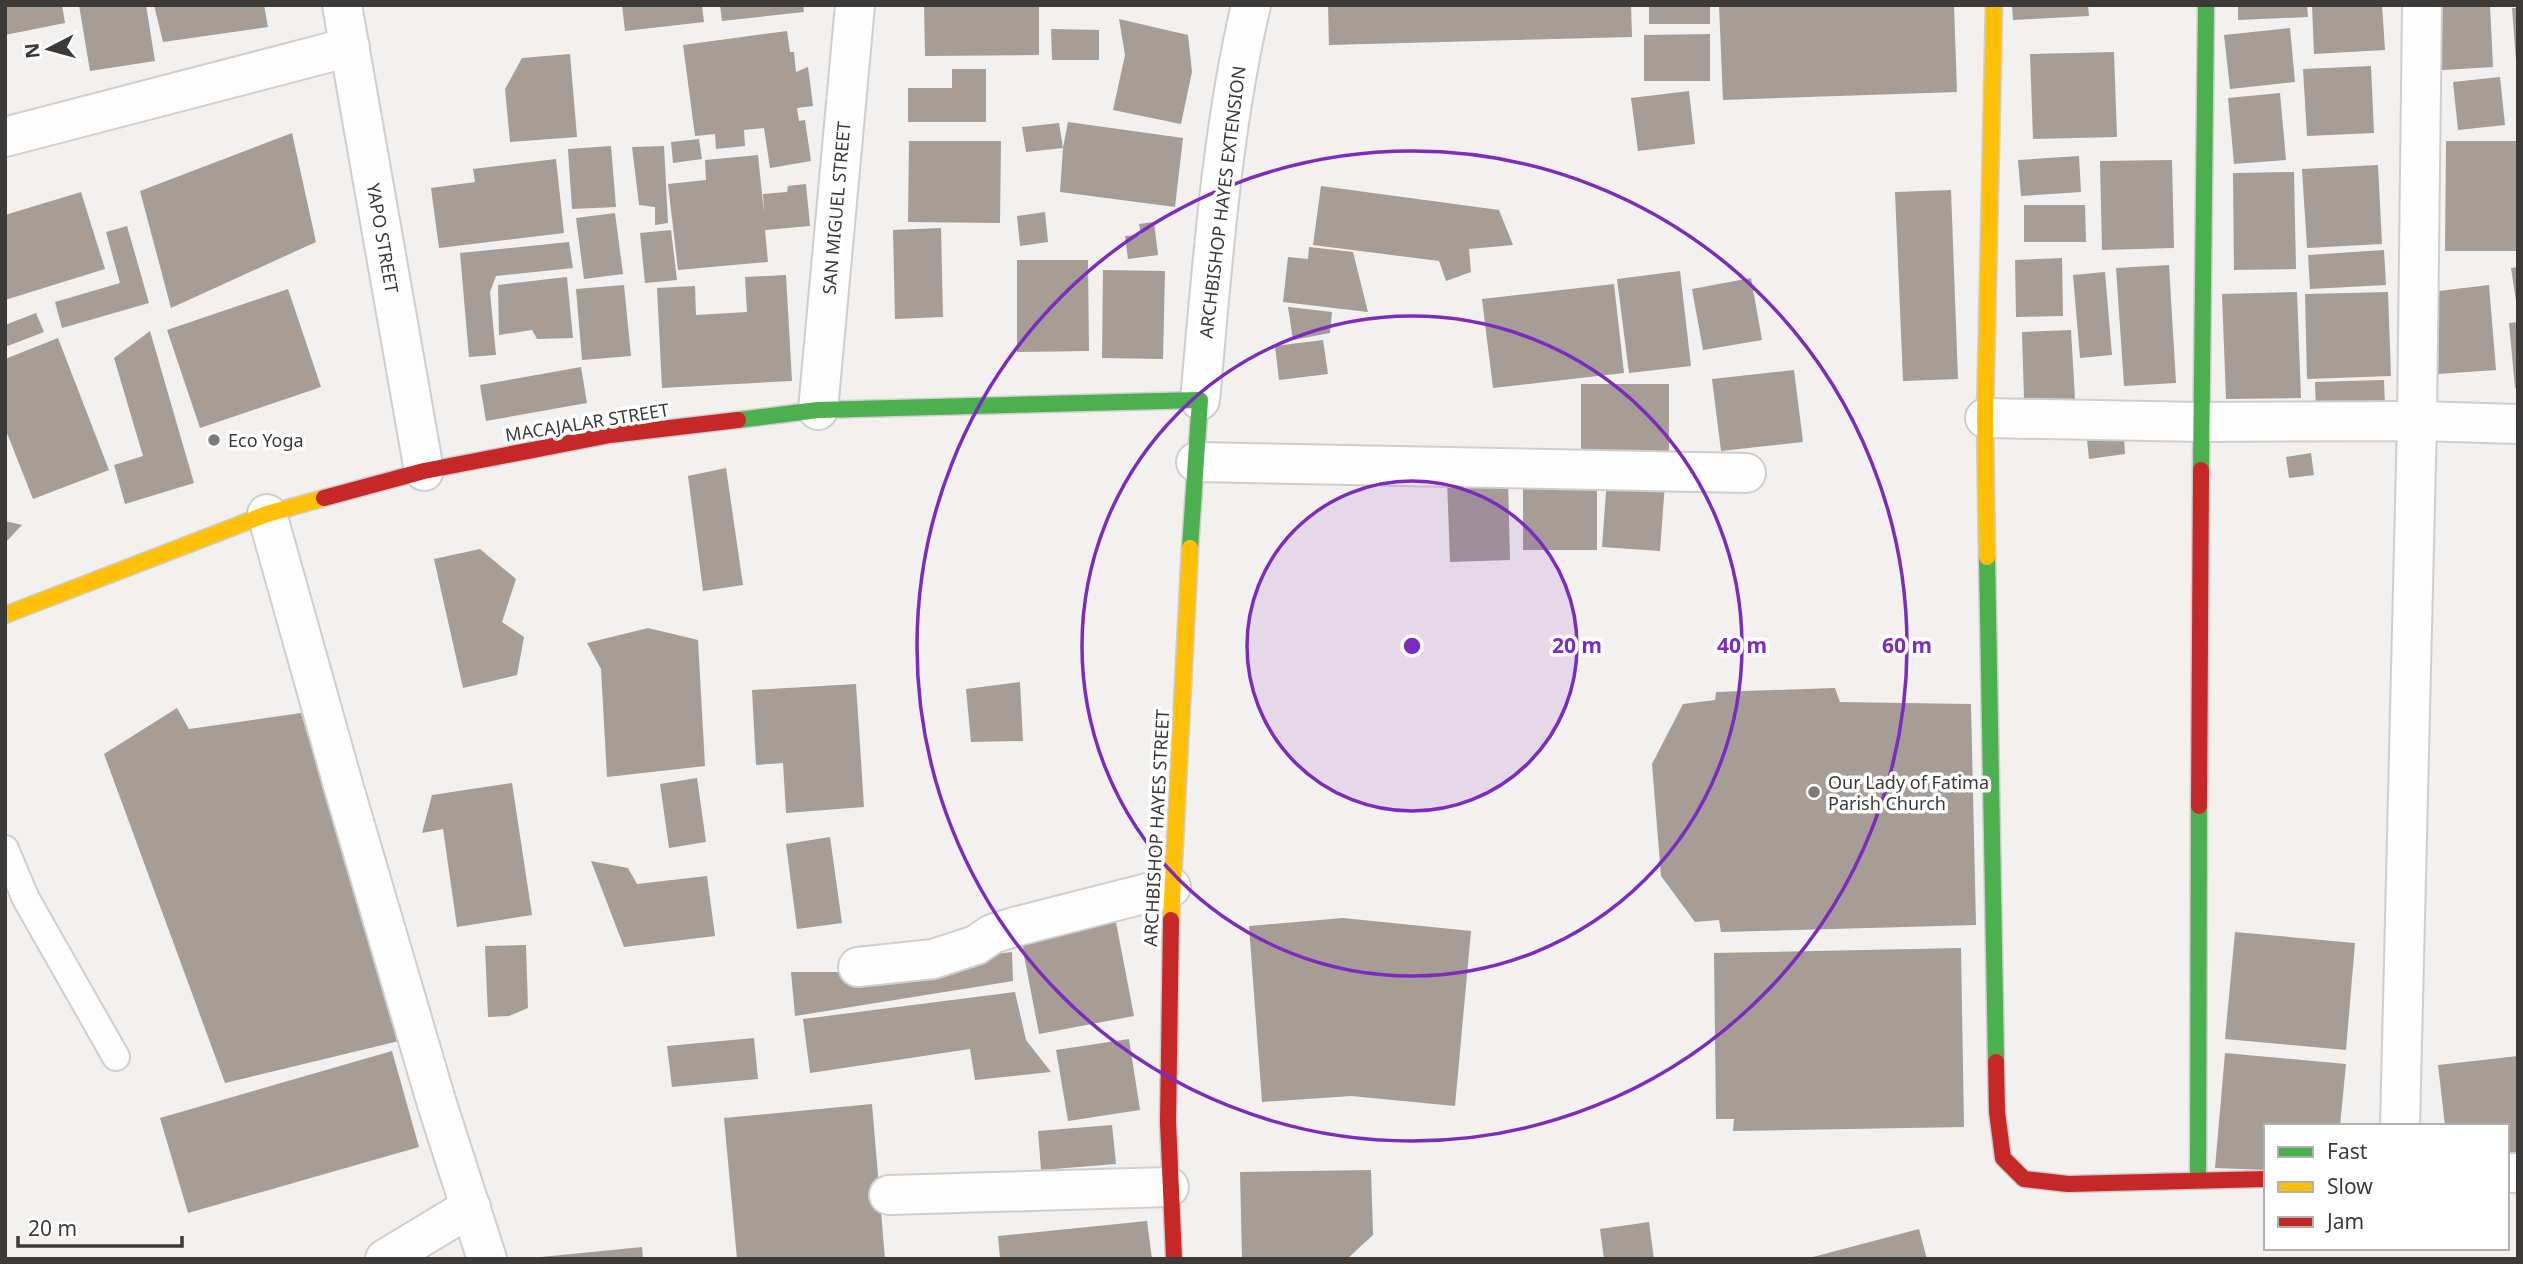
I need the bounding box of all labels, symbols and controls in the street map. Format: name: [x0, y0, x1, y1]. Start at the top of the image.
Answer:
north arrow: [14, 14, 84, 84]
text: N: [18, 42, 46, 60]
street label: ARCHBISHOP HAYES EXTENSION: [1193, 64, 1251, 340]
street label: SAN MIGUEL STREET: [816, 120, 856, 296]
street label: YAPO STREET: [362, 181, 404, 295]
street label: MACAJALAR STREET: [503, 397, 671, 447]
place label: Eco Yoga: [228, 428, 304, 452]
marker: Eco Yoga: [206, 432, 222, 448]
text: 20 m: [1552, 631, 1602, 659]
text: 40 m: [1717, 631, 1767, 659]
text: 60 m: [1882, 631, 1932, 659]
centre of rings: [1400, 634, 1424, 658]
street label: ARCHBISHOP HAYES STREET: [1138, 709, 1174, 947]
place label: Our Lady of Fatima Parish Church: [1828, 770, 1989, 815]
marker: Our Lady of Fatima Parish Church: [1806, 784, 1822, 800]
legend: [2264, 1124, 2509, 1250]
text: Fast: [2327, 1137, 2368, 1165]
text: Slow: [2327, 1172, 2373, 1200]
scale bar: [18, 1204, 182, 1248]
text: Jam: [2325, 1207, 2364, 1235]
text: 20 m: [28, 1214, 77, 1242]

